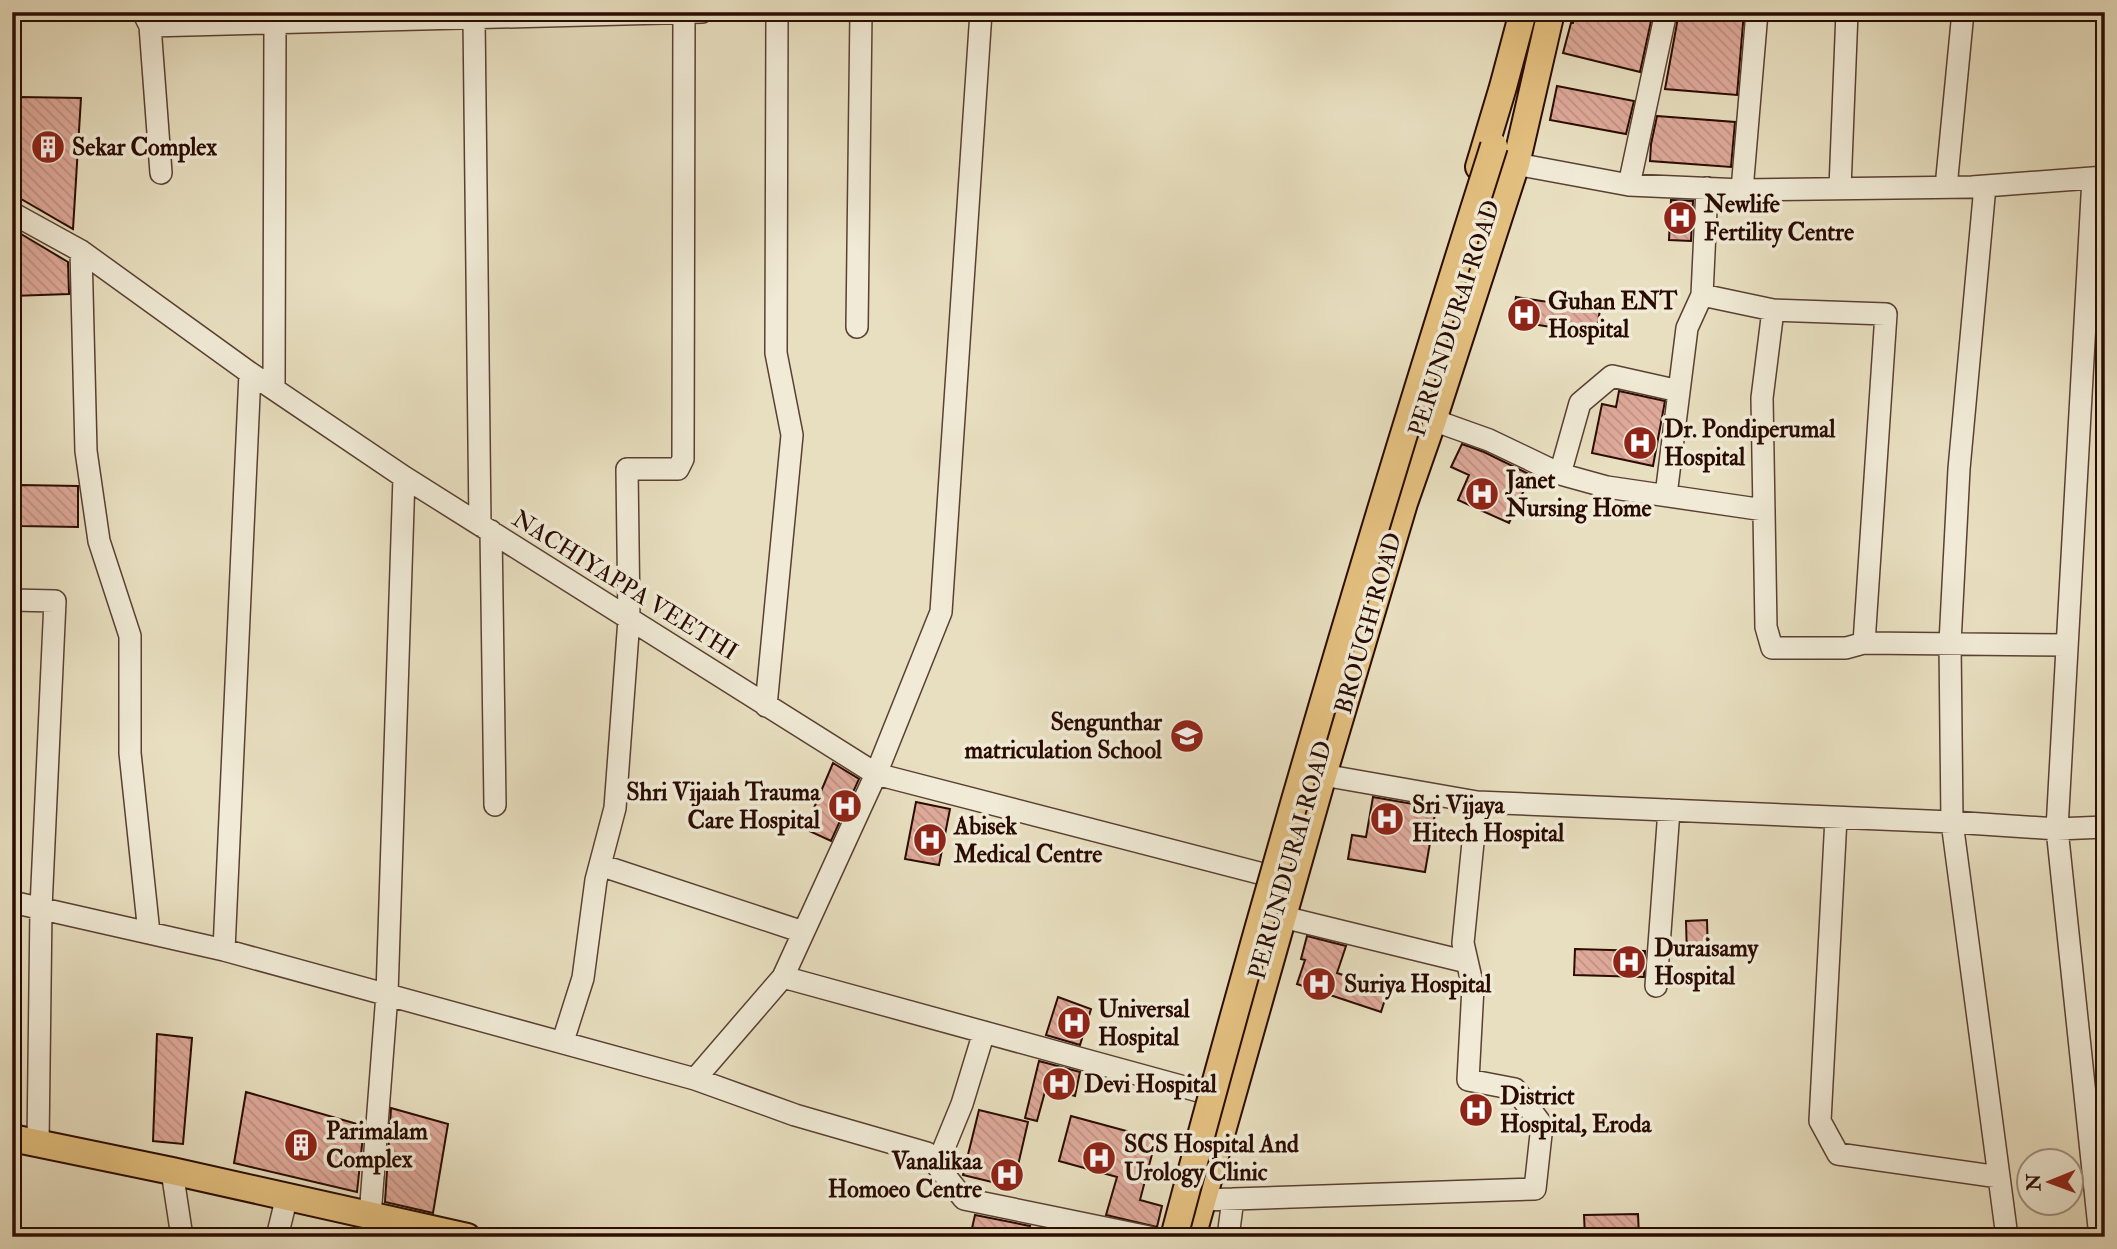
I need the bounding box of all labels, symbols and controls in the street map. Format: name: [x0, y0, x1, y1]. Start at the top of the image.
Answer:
building icon: Sekar Complex: [29, 128, 67, 166]
place label: Sekar Complex: [72, 132, 217, 163]
place label: Newlife Fertility Centre: [1703, 189, 1854, 248]
street label: PERUNDURAI ROAD: [1402, 196, 1507, 440]
hospital icon: Newlife Fertility Centre: [1661, 199, 1699, 237]
place label: Guhan ENT Hospital: [1548, 286, 1677, 345]
hospital icon: Guhan ENT Hospital: [1505, 296, 1543, 334]
place label: Dr. Pondiperumal Hospital: [1664, 414, 1836, 473]
hospital icon: Dr. Pondiperumal Hospital: [1621, 424, 1659, 462]
place label: Janet Nursing Home: [1505, 465, 1652, 524]
hospital icon: Janet Nursing Home: [1463, 475, 1501, 513]
street label: NACHIYAPPA VEETHI: [506, 503, 743, 668]
street label: BROUGH ROAD: [1328, 529, 1409, 717]
place label: Sengunthar matriculation School: [965, 707, 1163, 766]
school or university icon: Sengunthar matriculation School: [1168, 717, 1206, 755]
street label: PERUNDURAI ROAD: [1242, 737, 1339, 983]
place label: Shri Vijaiah Trauma Care Hospital: [626, 777, 821, 836]
hospital icon: Shri Vijaiah Trauma Care Hospital: [826, 787, 864, 825]
place label: Sri Vijaya Hitech Hospital: [1412, 790, 1565, 849]
hospital icon: Sri Vijaya Hitech Hospital: [1368, 800, 1406, 838]
place label: Abisek Medical Centre: [953, 811, 1102, 870]
hospital icon: Abisek Medical Centre: [911, 821, 949, 859]
place label: Duraisamy Hospital: [1654, 933, 1760, 992]
hospital icon: Duraisamy Hospital: [1610, 943, 1648, 981]
hospital icon: Suriya Hospital: [1300, 965, 1338, 1003]
place label: Suriya Hospital: [1344, 969, 1492, 1000]
place label: Universal Hospital: [1098, 994, 1190, 1053]
hospital icon: Universal Hospital: [1055, 1004, 1093, 1042]
hospital icon: Devi Hospital: [1040, 1065, 1078, 1103]
place label: Devi Hospital: [1084, 1069, 1217, 1100]
place label: District Hospital, Eroda: [1500, 1081, 1652, 1140]
hospital icon: District Hospital, Eroda: [1457, 1091, 1495, 1129]
place label: Parimalam Complex: [326, 1116, 428, 1175]
building icon: Parimalam Complex: [282, 1126, 320, 1164]
place label: SCS Hospital And Urology Clinic: [1124, 1129, 1299, 1188]
hospital icon: SCS Hospital And Urology Clinic: [1080, 1139, 1118, 1177]
place label: Vanalikaa Homoeo Centre: [828, 1146, 983, 1205]
north arrow: [2016, 1148, 2086, 1218]
hospital icon: Vanalikaa Homoeo Centre: [988, 1156, 1026, 1194]
text: N: [2022, 1173, 2046, 1192]

